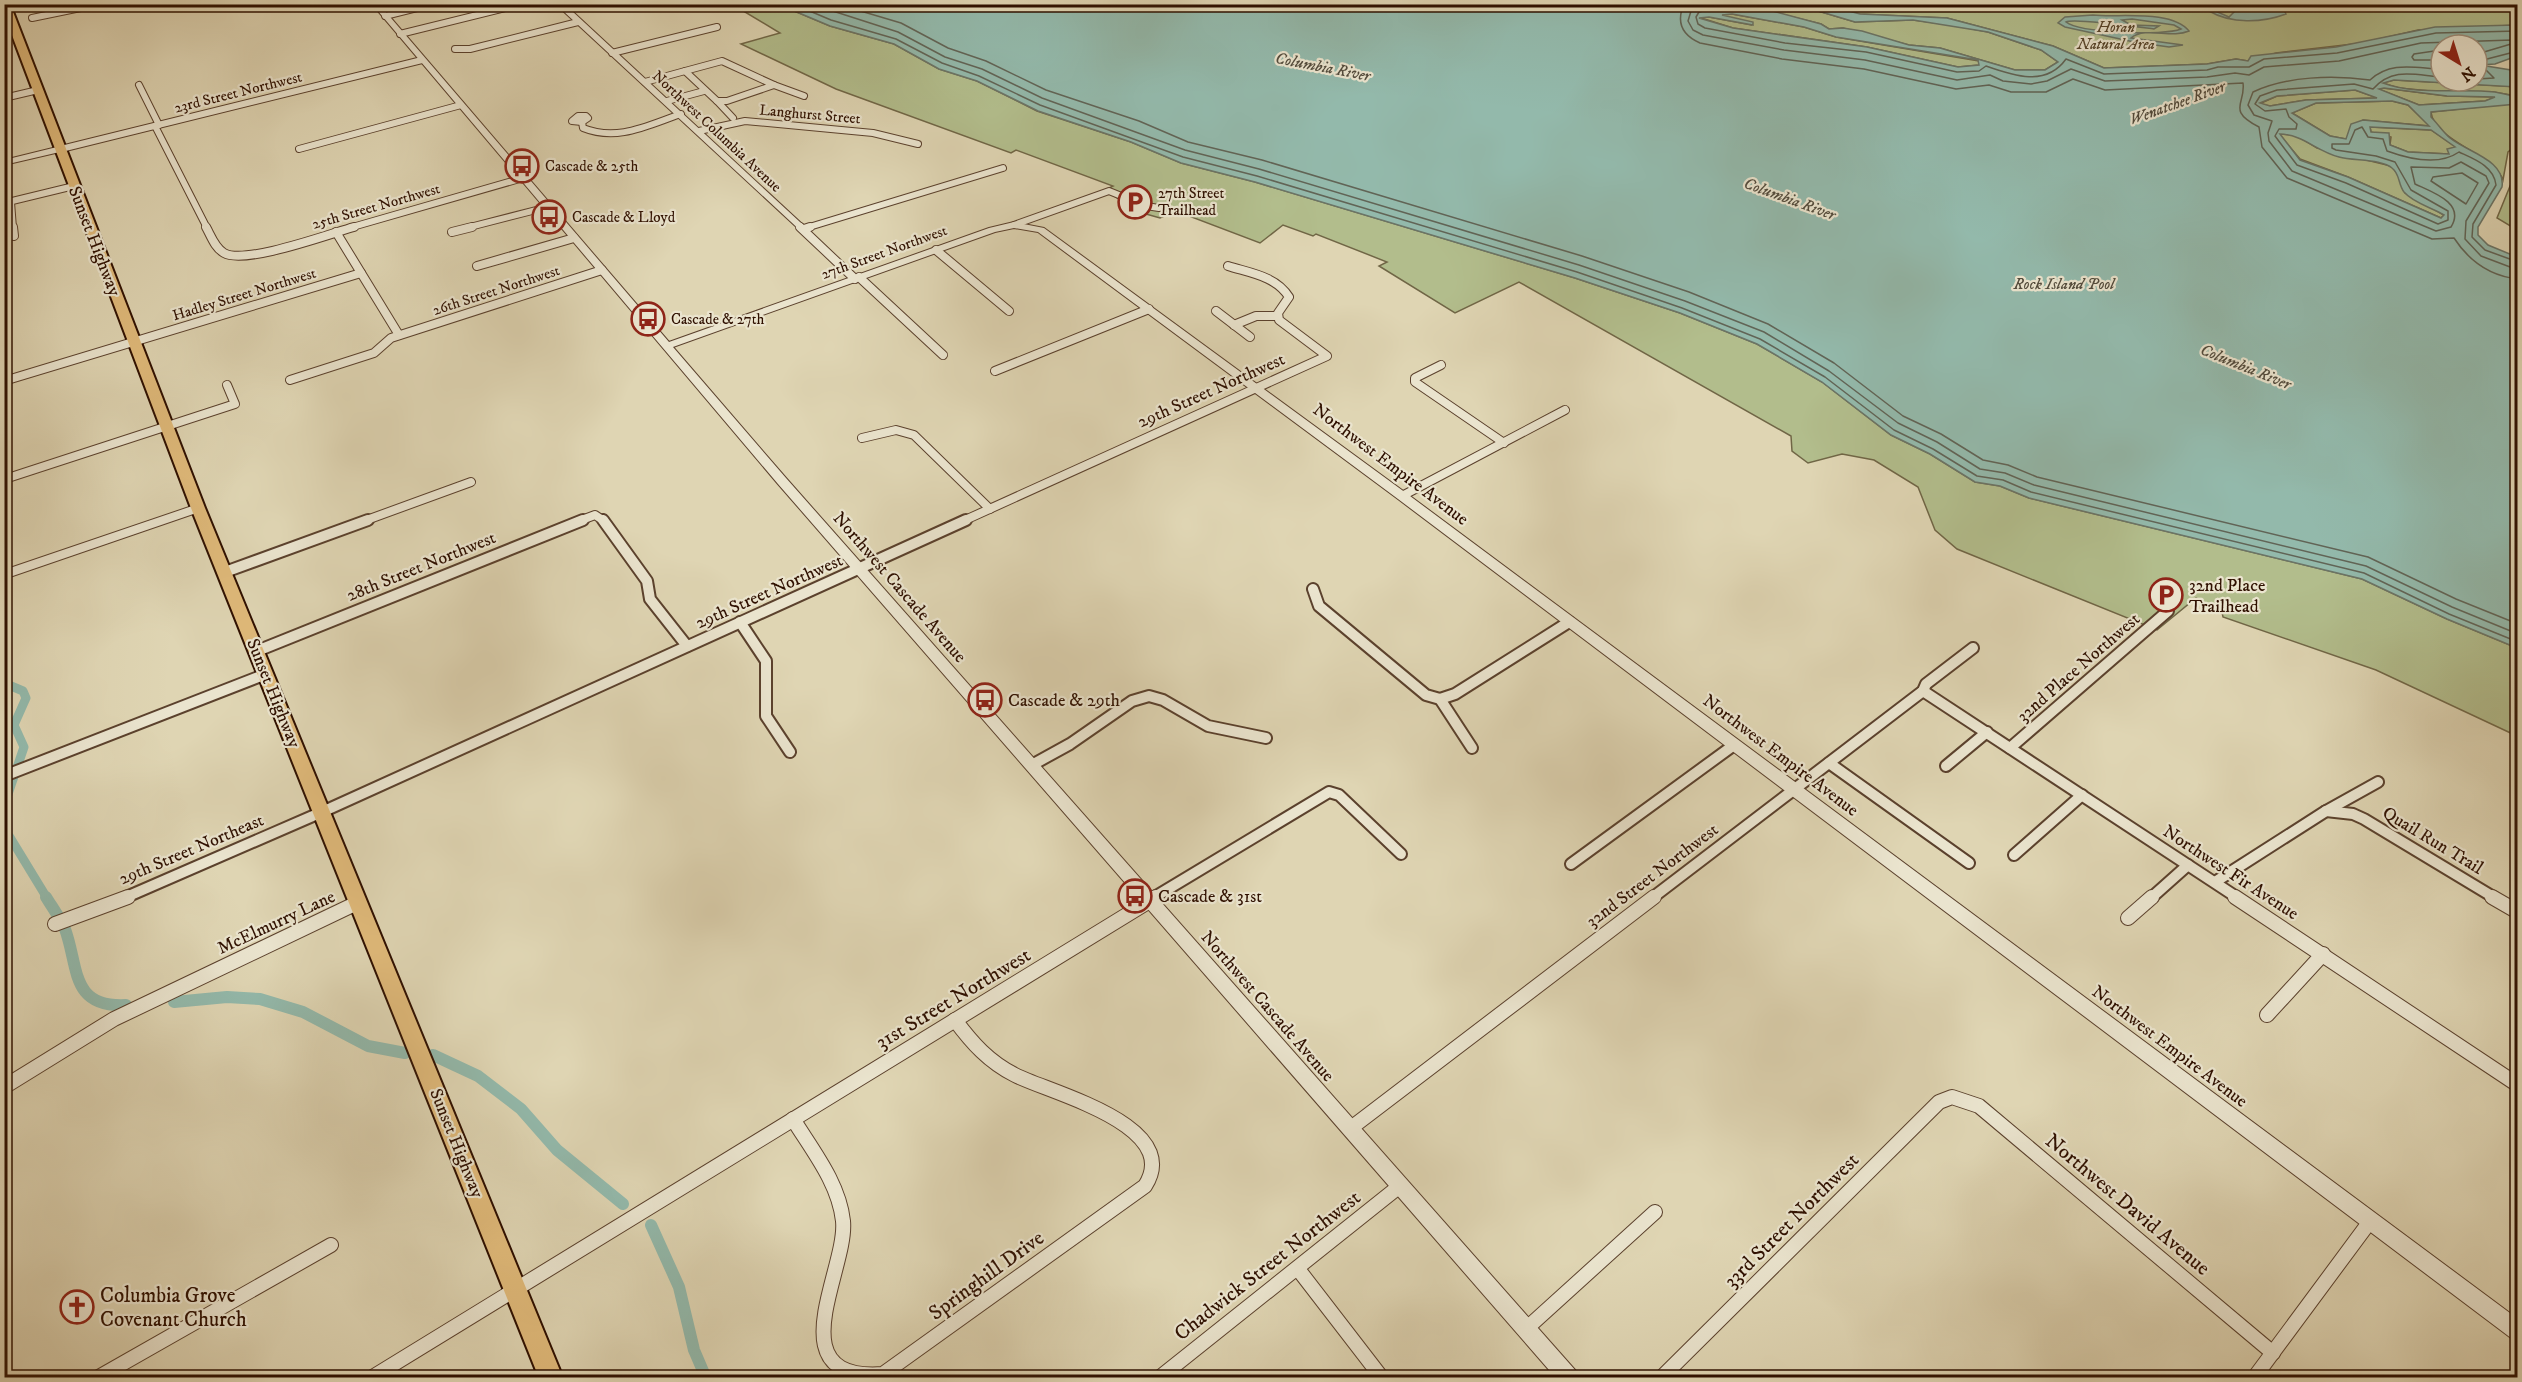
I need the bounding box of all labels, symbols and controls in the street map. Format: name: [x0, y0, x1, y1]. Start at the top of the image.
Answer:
park label: Horan Natural Area: [2076, 18, 2155, 54]
north arrow: [2429, 33, 2489, 93]
water label: Columbia River: [1274, 48, 1373, 86]
text: N: [2456, 62, 2479, 86]
street label: Northwest Columbia Avenue: [648, 66, 785, 196]
street label: 23rd Street Northwest: [172, 67, 304, 118]
water label: Wenatchee River: [2127, 76, 2229, 130]
street label: Langhurst Street: [759, 101, 862, 128]
bus stop icon: Cascade & 25th: [504, 148, 540, 184]
place label: Cascade & 25th: [545, 157, 638, 176]
water label: Columbia River: [1741, 173, 1840, 225]
street label: 25th Street Northwest: [310, 179, 443, 234]
street label: Sunset Highway: [63, 183, 125, 300]
parking icon: 27th Street Trailhead: [1117, 184, 1153, 220]
place label: 27th Street Trailhead: [1158, 184, 1224, 220]
bus stop icon: Cascade & Lloyd: [531, 199, 567, 235]
place label: Cascade & Lloyd: [572, 208, 676, 227]
street label: 27th Street Northwest: [819, 221, 950, 284]
street label: 26th Street Northwest: [430, 261, 562, 320]
street label: Hadley Street Northwest: [170, 264, 318, 325]
water label: Rock Island Pool: [2012, 274, 2116, 294]
bus stop icon: Cascade & 27th: [630, 301, 666, 337]
place label: Cascade & 27th: [671, 310, 765, 329]
water label: Columbia River: [2197, 340, 2295, 395]
street label: 29th Street Northwest: [1134, 348, 1289, 433]
street label: Northwest Empire Avenue: [1308, 399, 1473, 531]
street label: Northwest Cascade Avenue: [828, 508, 971, 668]
street label: 28th Street Northwest: [344, 527, 499, 607]
street label: 29th Street Northwest: [692, 549, 847, 634]
place label: 32nd Place Trailhead: [2189, 575, 2265, 618]
parking icon: 32nd Place Trailhead: [2148, 577, 2184, 613]
street label: 32nd Place Northwest: [2013, 608, 2145, 727]
street label: Sunset Highway: [241, 635, 305, 752]
bus stop icon: Cascade & 29th: [967, 682, 1003, 718]
place label: Cascade & 29th: [1008, 690, 1121, 712]
street label: Northwest Empire Avenue: [1698, 690, 1863, 822]
street label: Quail Run Trail: [2378, 802, 2487, 880]
street label: 29th Street Northeast: [116, 809, 267, 890]
street label: 32nd Street Northwest: [1582, 819, 1723, 933]
street label: Northwest Fir Avenue: [2158, 821, 2303, 925]
bus stop icon: Cascade & 31st: [1117, 878, 1153, 914]
street label: McElmurry Lane: [214, 886, 339, 960]
place label: Cascade & 31st: [1158, 886, 1262, 908]
street label: Northwest Cascade Avenue: [1196, 927, 1339, 1087]
street label: 31st Street Northwest: [871, 942, 1036, 1055]
street label: Northwest Empire Avenue: [2087, 981, 2252, 1113]
street label: Sunset Highway: [424, 1085, 488, 1202]
street label: Northwest David Avenue: [2040, 1128, 2215, 1282]
street label: 33rd Street Northwest: [1719, 1147, 1865, 1294]
street label: Chadwick Street Northwest: [1169, 1185, 1366, 1347]
street label: Springhill Drive: [924, 1225, 1050, 1326]
place label: Columbia Grove Covenant Church: [100, 1283, 247, 1333]
church icon: Columbia Grove Covenant Church: [59, 1289, 95, 1325]

